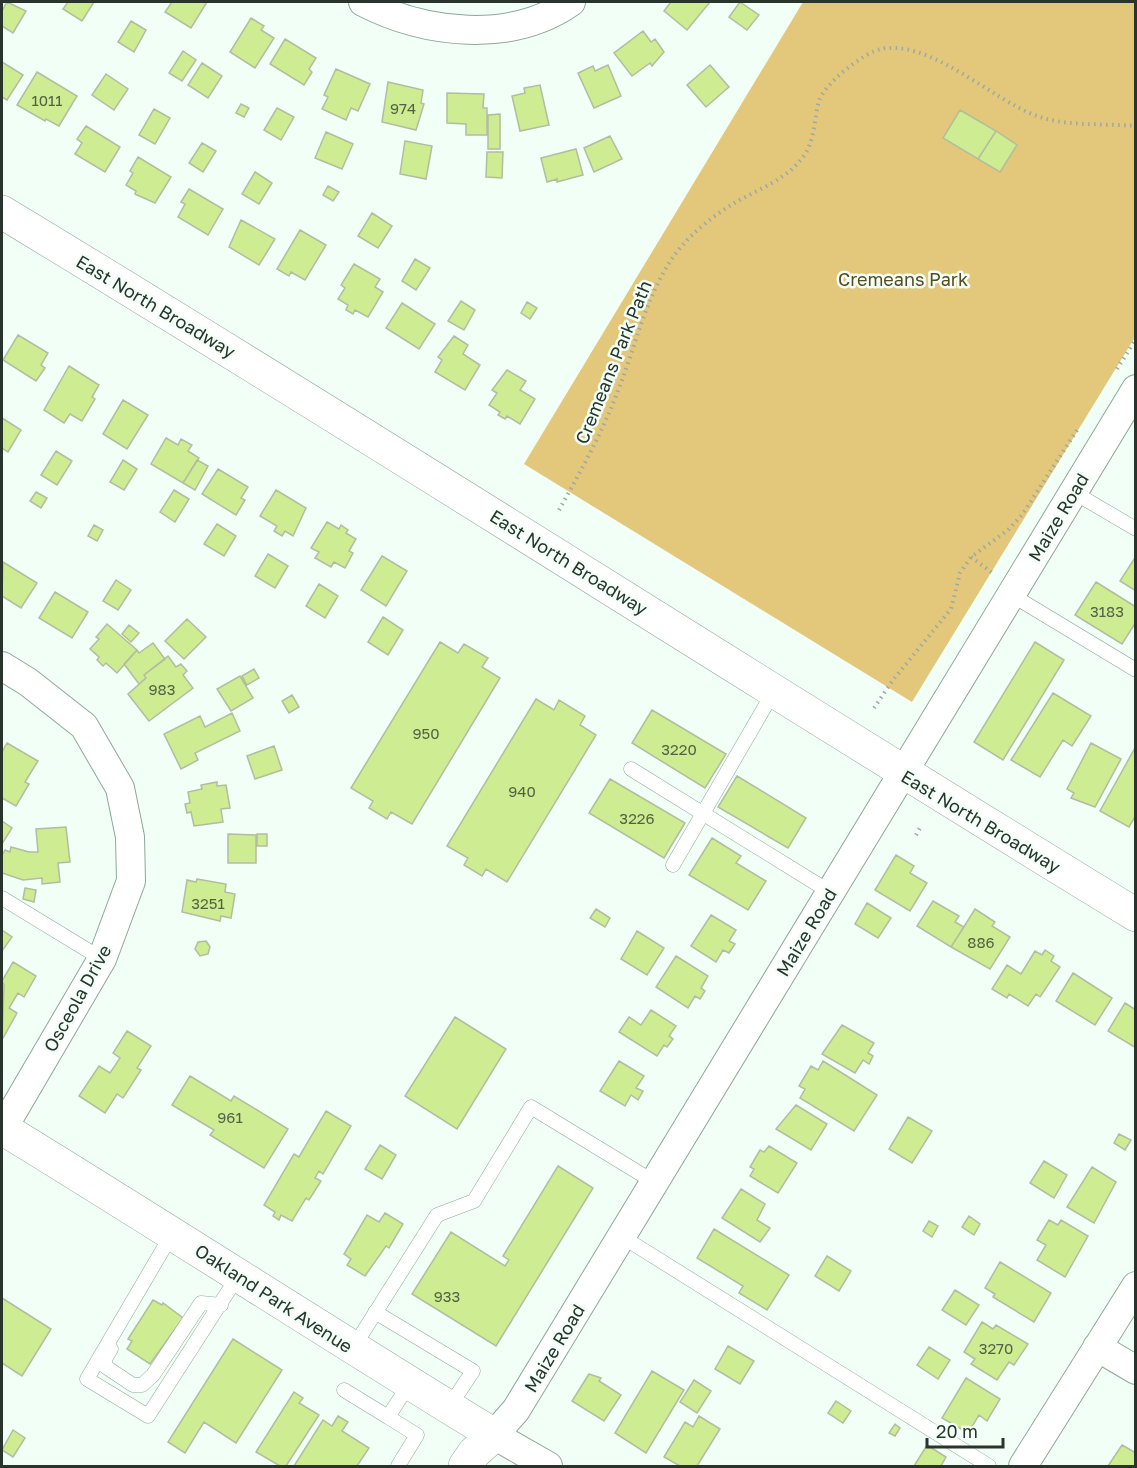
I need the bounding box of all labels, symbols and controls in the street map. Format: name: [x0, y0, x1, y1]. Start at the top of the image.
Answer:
house number: 1011: [31, 91, 63, 109]
house number: 974: [390, 99, 416, 117]
street label: East North Broadway: [72, 250, 240, 362]
park label: Cremeans Park: [838, 268, 968, 290]
street label: Cremeans Park Path: [570, 277, 656, 447]
street label: Maize Road: [1023, 469, 1093, 565]
street label: East North Broadway: [486, 504, 652, 620]
house number: 3183: [1090, 602, 1124, 620]
house number: 983: [148, 680, 176, 698]
house number: 950: [412, 724, 440, 742]
house number: 3220: [661, 740, 697, 758]
street label: East North Broadway: [897, 765, 1065, 877]
house number: 940: [508, 782, 536, 800]
house number: 3226: [619, 809, 655, 827]
street label: Maize Road: [771, 884, 841, 980]
house number: 3251: [191, 894, 225, 912]
house number: 886: [967, 933, 995, 951]
street label: Osceola Drive: [39, 941, 115, 1055]
house number: 961: [217, 1108, 243, 1126]
street label: Oakland Park Avenue: [191, 1239, 357, 1357]
house number: 933: [434, 1287, 460, 1305]
street label: Maize Road: [519, 1300, 589, 1396]
house number: 3270: [979, 1339, 1013, 1357]
scale bar: [927, 1411, 1004, 1449]
text: 20 m: [936, 1420, 978, 1442]

